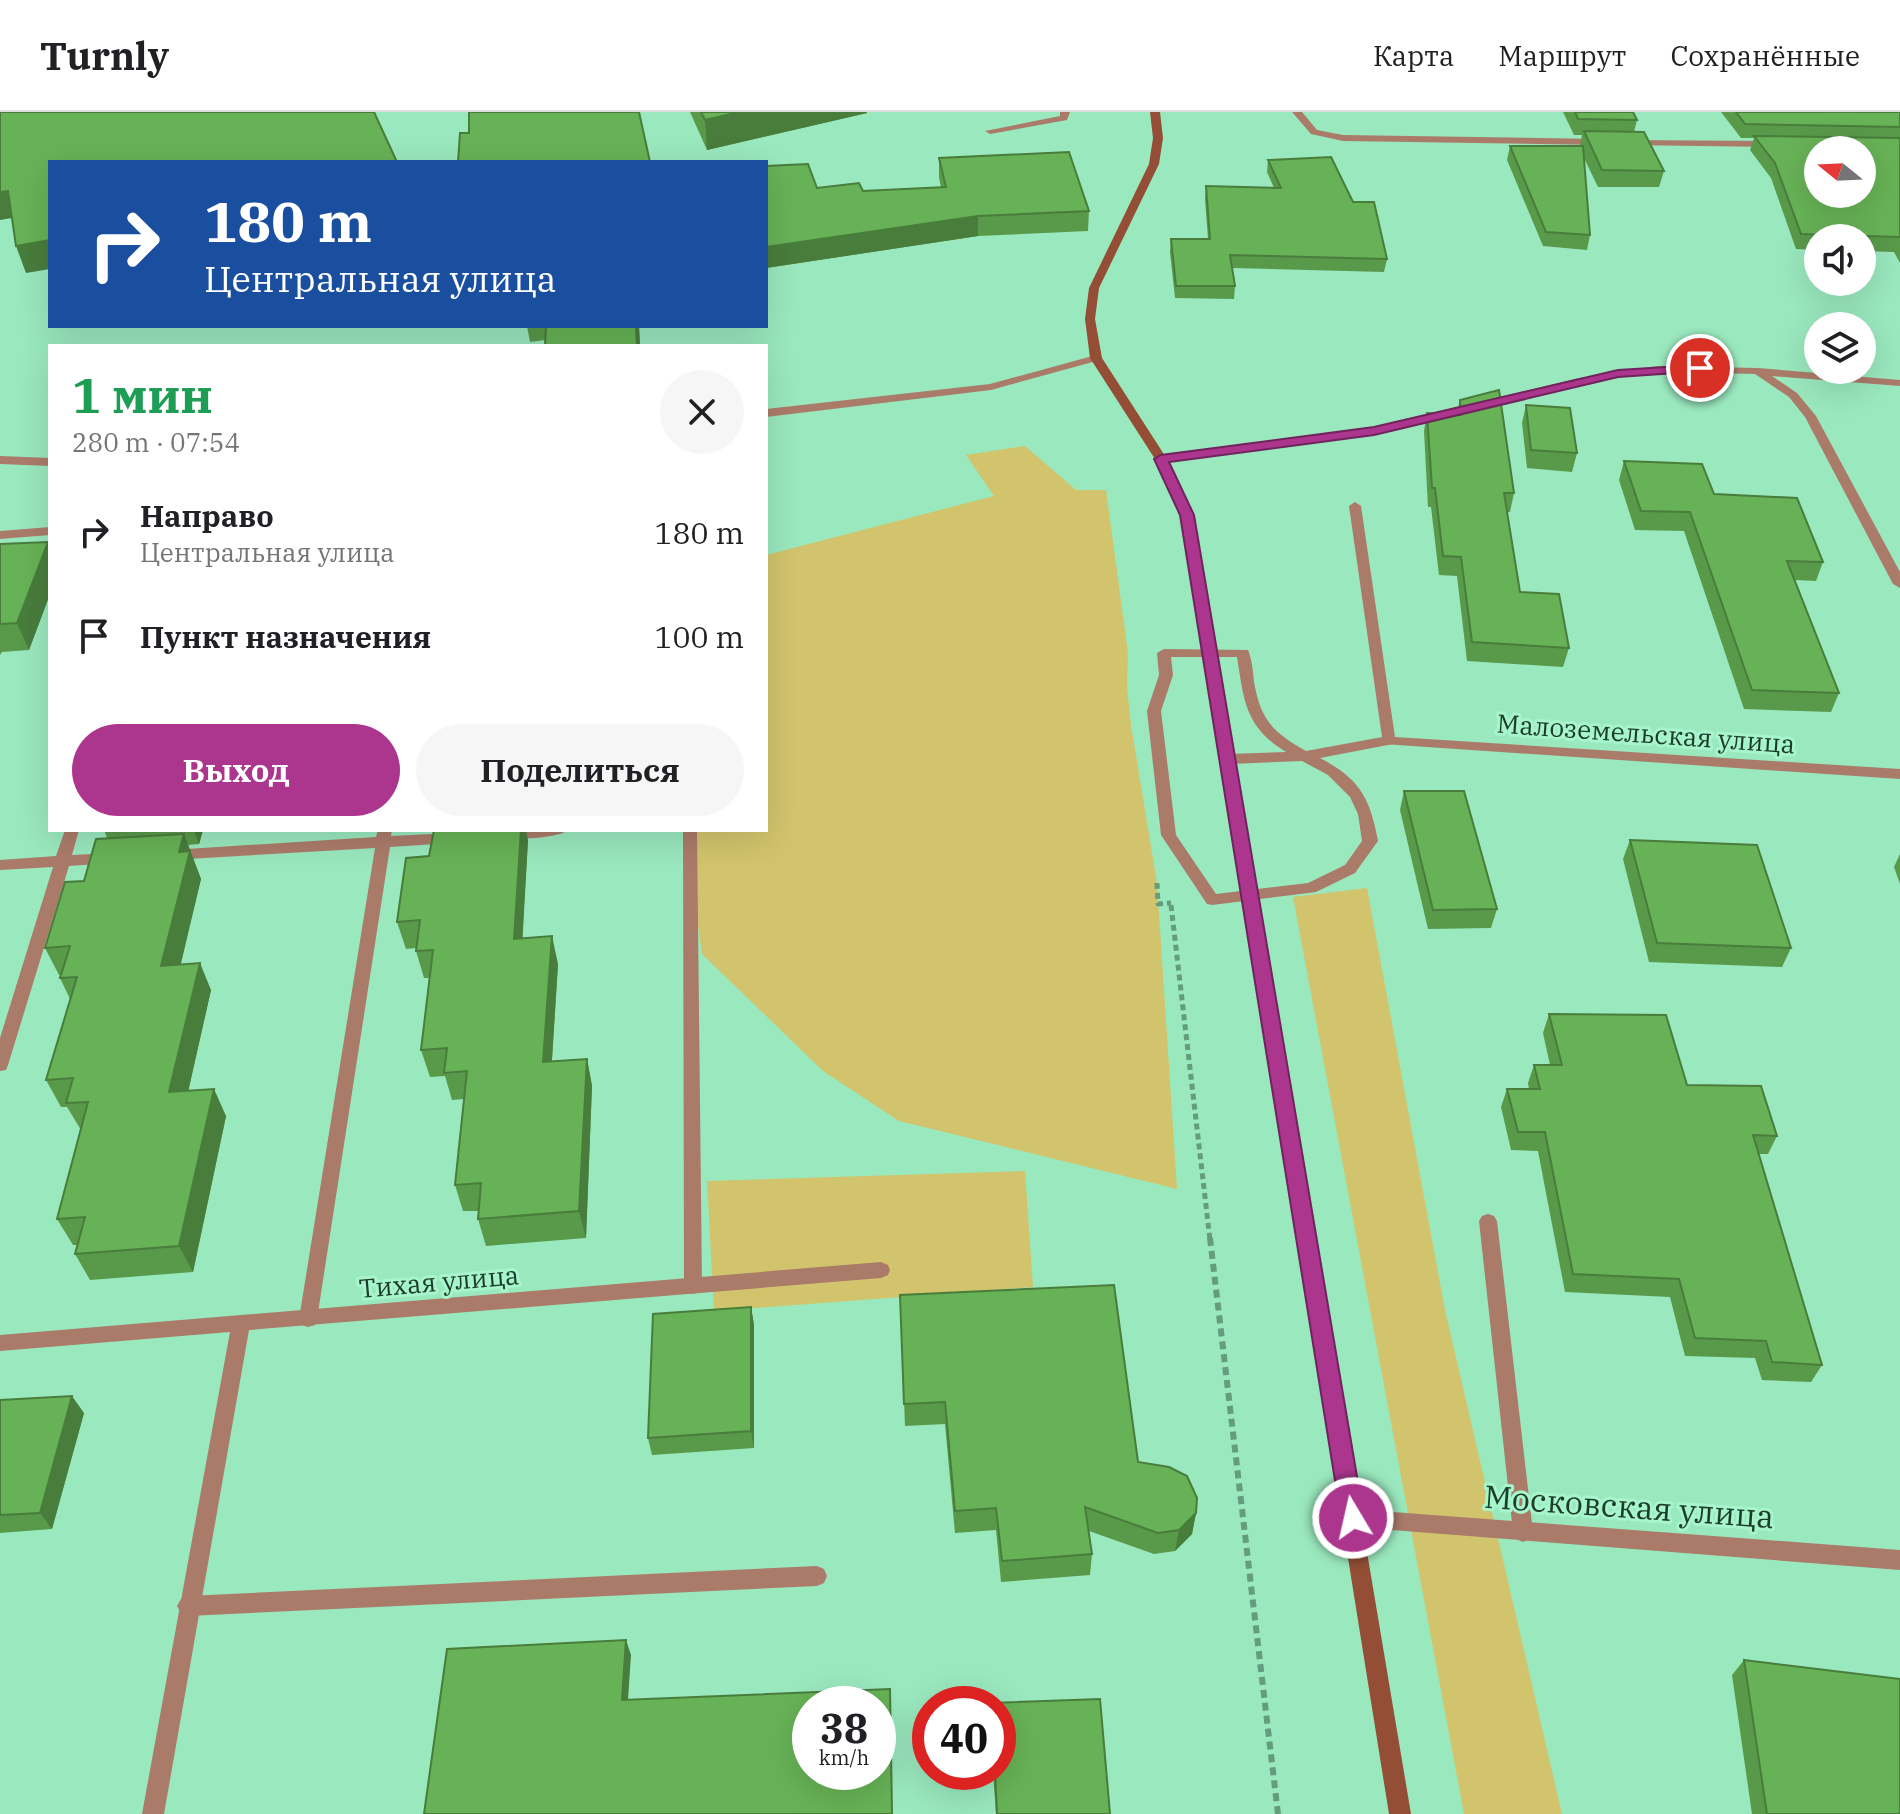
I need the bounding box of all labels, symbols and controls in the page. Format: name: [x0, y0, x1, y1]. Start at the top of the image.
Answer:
text: Turnly: [40, 31, 169, 80]
text: Карта: [1373, 37, 1454, 74]
text: Маршрут: [1498, 37, 1626, 74]
text: Сохранённые: [1670, 37, 1860, 74]
north arrow: [1804, 136, 1876, 208]
map controls: [1804, 136, 1876, 384]
text: 180 m: [204, 185, 372, 257]
icon: right: [72, 192, 176, 296]
button: sound: [1804, 224, 1876, 296]
text: Центральная улица: [204, 255, 556, 302]
button: layers: [1804, 312, 1876, 384]
pin: [1666, 334, 1734, 402]
icon: arrive: [1678, 346, 1722, 390]
text: 1 мин: [72, 364, 213, 426]
button: close: [660, 370, 744, 454]
text: 280 m · 07:54: [72, 425, 240, 459]
text: Направо: [140, 496, 274, 535]
icon: right: [72, 510, 116, 554]
text: 180 m: [654, 513, 744, 552]
text: Центральная улица: [140, 535, 395, 569]
icon: arrive: [72, 614, 116, 658]
text: Пункт назначения: [140, 617, 431, 656]
text: 100 m: [654, 617, 744, 656]
street label: Малоземельская улица: [1496, 706, 1796, 760]
button: Выход: [72, 724, 400, 816]
button: Поделиться: [416, 724, 744, 816]
street label: Тихая улица: [357, 1257, 520, 1305]
street label: Московская улица: [1483, 1475, 1775, 1537]
position arrow: [1311, 1476, 1395, 1560]
speed limit sign: 40: [912, 1686, 1016, 1790]
text: 38: [820, 1702, 868, 1754]
text: km/h: [819, 1744, 869, 1771]

